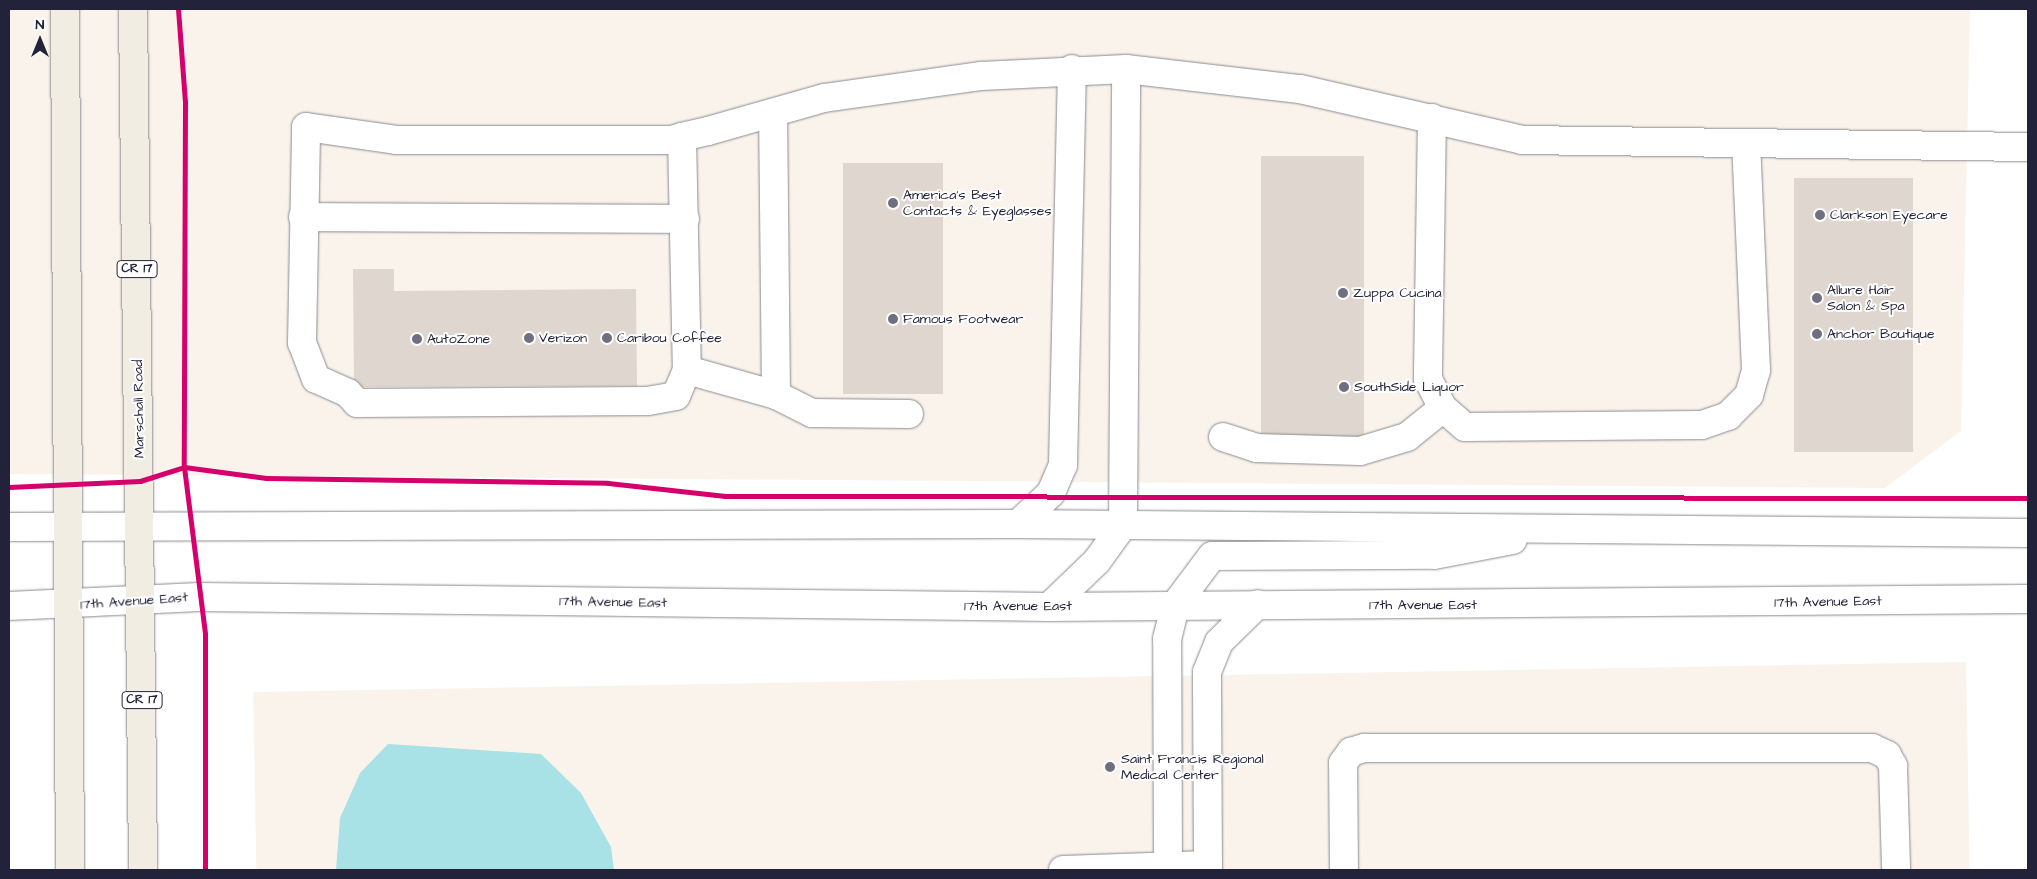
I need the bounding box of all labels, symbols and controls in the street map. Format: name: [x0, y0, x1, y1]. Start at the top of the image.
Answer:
north arrow: [15, 15, 65, 65]
text: N: [36, 15, 44, 35]
place label: America's Best Contacts & Eyeglasses: [903, 187, 1051, 220]
marker: America's Best Contacts & Eyeglasses: [887, 197, 899, 209]
place label: Clarkson Eyecare: [1830, 207, 1948, 223]
marker: Clarkson Eyecare: [1814, 209, 1826, 221]
road number: CR 17: [116, 260, 158, 278]
place label: Allure Hair Salon & Spa: [1827, 282, 1905, 314]
place label: Zuppa Cucina: [1353, 285, 1442, 301]
marker: Zuppa Cucina: [1337, 287, 1349, 299]
marker: Allure Hair Salon & Spa: [1811, 292, 1823, 304]
place label: Famous Footwear: [903, 311, 1023, 327]
marker: Famous Footwear: [887, 313, 899, 325]
place label: Anchor Boutique: [1827, 326, 1935, 342]
marker: Anchor Boutique: [1811, 328, 1823, 340]
place label: Verizon: [539, 330, 587, 346]
place label: Caribou Coffee: [617, 330, 722, 346]
place label: AutoZone: [427, 331, 490, 347]
marker: Verizon: [523, 332, 535, 344]
marker: Caribou Coffee: [601, 332, 613, 344]
marker: AutoZone: [411, 333, 423, 345]
street label: Marschall Road: [130, 360, 148, 458]
place label: SouthSide Liquor: [1354, 379, 1464, 395]
marker: SouthSide Liquor: [1338, 381, 1350, 393]
street label: 17th Avenue East: [80, 589, 188, 613]
street label: 17th Avenue East: [559, 593, 667, 611]
street label: 17th Avenue East: [1774, 593, 1882, 611]
street label: 17th Avenue East: [1369, 597, 1477, 613]
street label: 17th Avenue East: [964, 598, 1072, 614]
road number: CR 17: [121, 690, 163, 710]
place label: Saint Francis Regional Medical Center: [1121, 751, 1264, 784]
marker: Saint Francis Regional Medical Center: [1103, 760, 1117, 774]

